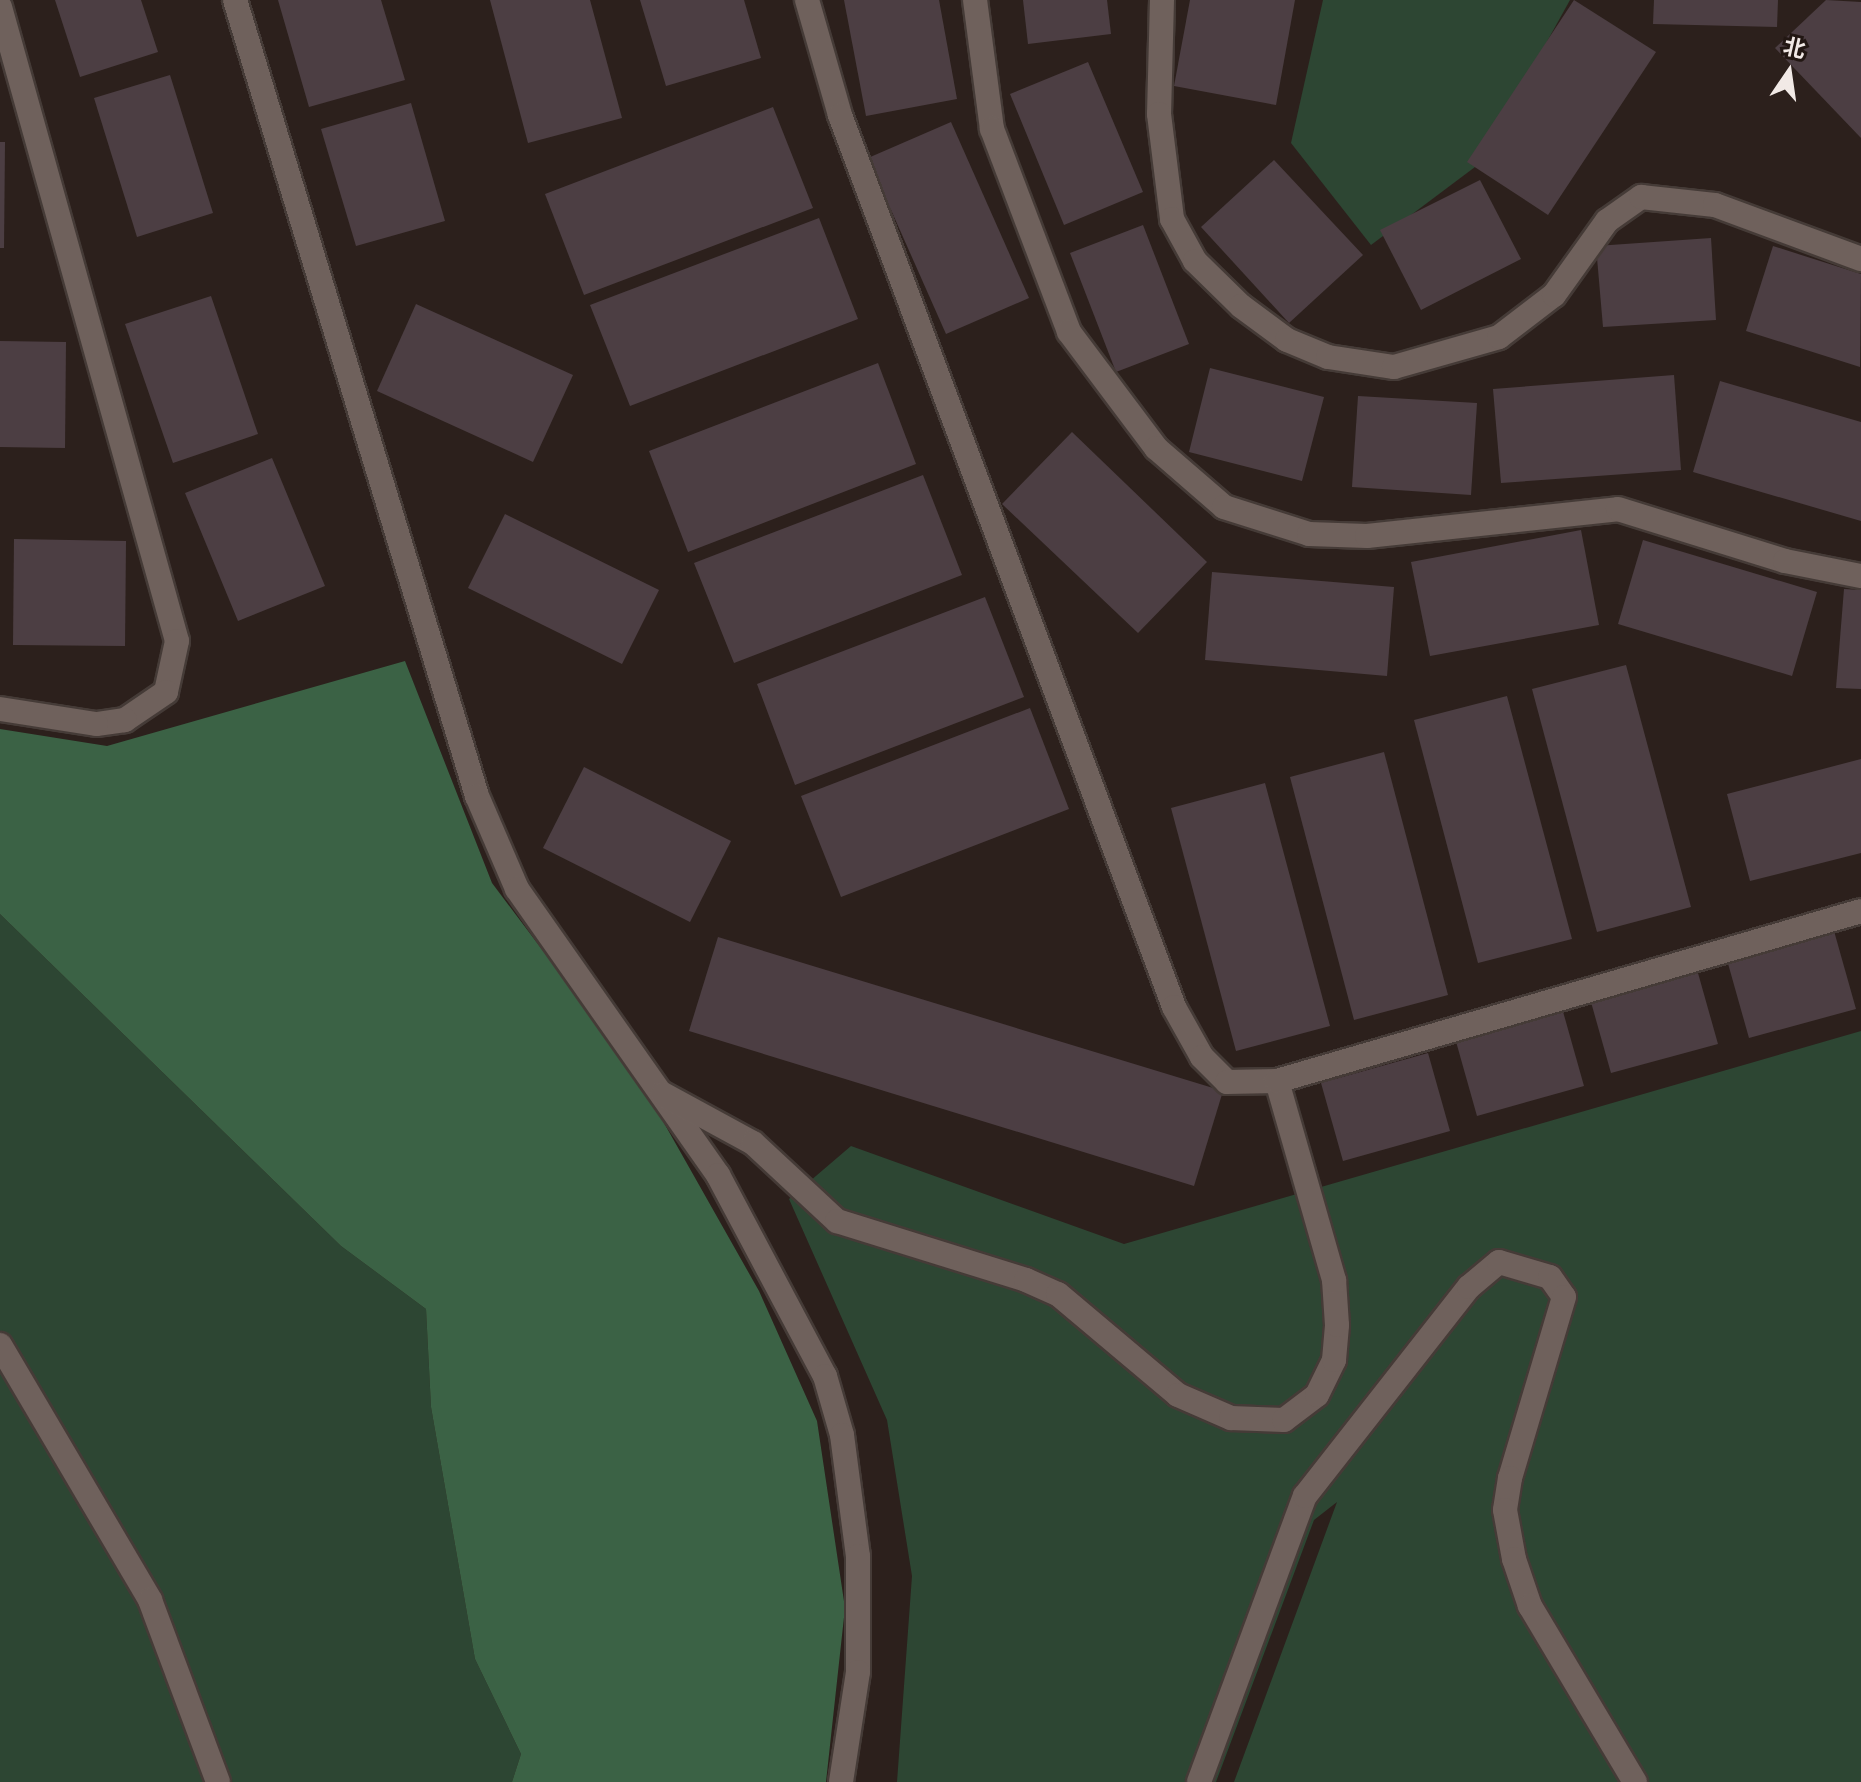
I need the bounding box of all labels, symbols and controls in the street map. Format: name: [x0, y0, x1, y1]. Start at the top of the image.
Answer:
north arrow: [1749, 32, 1829, 112]
text: 北: [1781, 32, 1808, 64]

